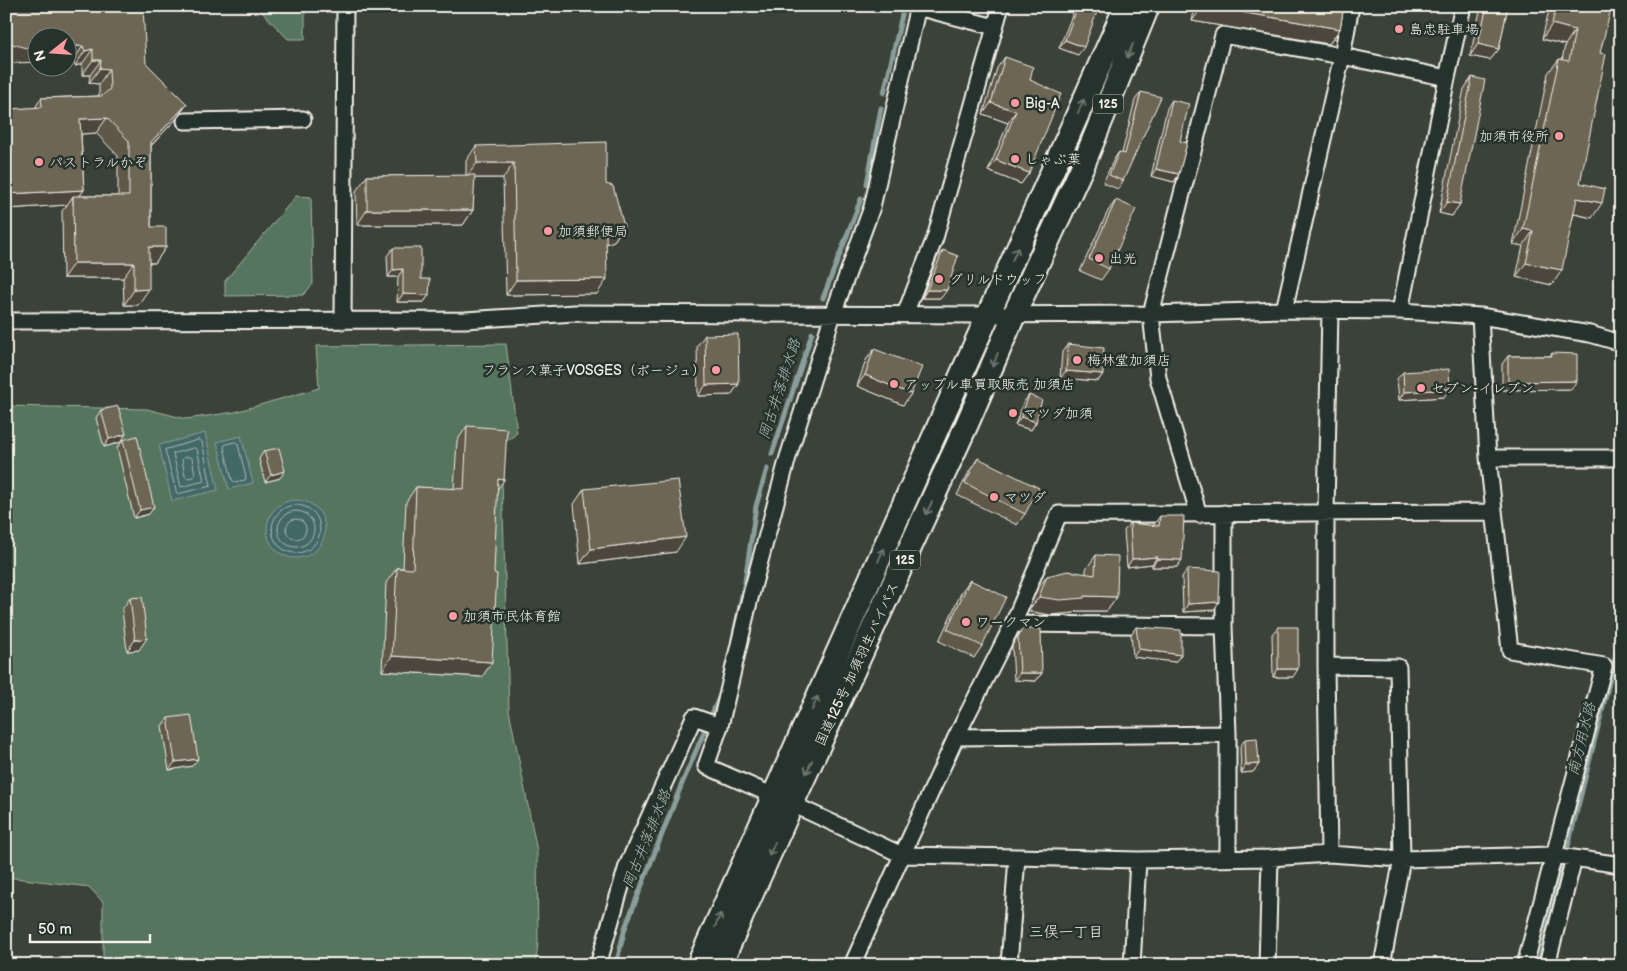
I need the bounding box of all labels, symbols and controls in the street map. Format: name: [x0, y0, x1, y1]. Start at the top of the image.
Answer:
place label: 島忠駐車場: [1409, 21, 1479, 38]
marker: 島忠駐車場: [1393, 23, 1405, 35]
north arrow: [28, 28, 78, 78]
one-way arrow: [1125, 43, 1134, 58]
text: N: [30, 48, 50, 63]
place label: Big-A: [1025, 95, 1060, 112]
road number: 125: [1093, 95, 1123, 114]
marker: Big-A: [1009, 97, 1021, 109]
one-way arrow: [1077, 99, 1087, 114]
place label: 加須市役所: [1479, 128, 1549, 145]
marker: 加須市役所: [1553, 130, 1565, 142]
place label: しゃぶ葉: [1025, 151, 1081, 168]
marker: しゃぶ葉: [1009, 153, 1021, 165]
place label: パストラルかぞ: [49, 154, 148, 171]
marker: パストラルかぞ: [33, 156, 45, 168]
place label: 加須郵便局: [558, 223, 628, 240]
marker: 加須郵便局: [542, 225, 554, 237]
one-way arrow: [1010, 247, 1020, 262]
place label: 出光: [1109, 250, 1137, 267]
marker: 出光: [1093, 252, 1105, 264]
place label: グリルドウッフ: [949, 271, 1047, 288]
marker: グリルドウッフ: [933, 273, 945, 285]
water label: 岡古井落排水路: [755, 335, 806, 442]
one-way arrow: [990, 352, 1000, 367]
place label: 梅林堂加須店: [1087, 352, 1171, 369]
marker: 梅林堂加須店: [1071, 354, 1083, 366]
place label: フランス菓子VOSGES（ボージュ）: [482, 362, 706, 379]
marker: フランス菓子VOSGES（ボージュ）: [710, 364, 722, 376]
place label: アップル車買取販売 加須店: [904, 376, 1075, 393]
marker: アップル車買取販売 加須店: [888, 378, 900, 390]
place label: セブン-イレブン: [1431, 380, 1534, 397]
marker: セブン-イレブン: [1415, 382, 1427, 394]
place label: マツダ加須: [1023, 405, 1093, 422]
marker: マツダ加須: [1007, 407, 1019, 419]
place label: マツダ: [1004, 489, 1046, 506]
marker: マツダ: [988, 491, 1000, 503]
one-way arrow: [923, 500, 933, 515]
one-way arrow: [877, 548, 887, 563]
road number: 125: [890, 550, 920, 570]
street label: 国道125号 加須羽生バイパス: [811, 579, 903, 749]
place label: 加須市民体育館: [463, 608, 561, 625]
marker: 加須市民体育館: [447, 610, 459, 622]
place label: ワークマン: [976, 614, 1046, 631]
marker: ワークマン: [960, 616, 972, 628]
one-way arrow: [811, 696, 821, 711]
water label: 南方用水路: [1564, 699, 1601, 778]
one-way arrow: [804, 759, 814, 774]
water label: 岡古井落排水路: [619, 786, 676, 891]
one-way arrow: [767, 841, 777, 856]
scale bar: [30, 911, 150, 943]
one-way arrow: [713, 913, 723, 928]
text: 50 m: [38, 920, 72, 939]
district label: 三俣一丁目: [1028, 923, 1104, 942]

